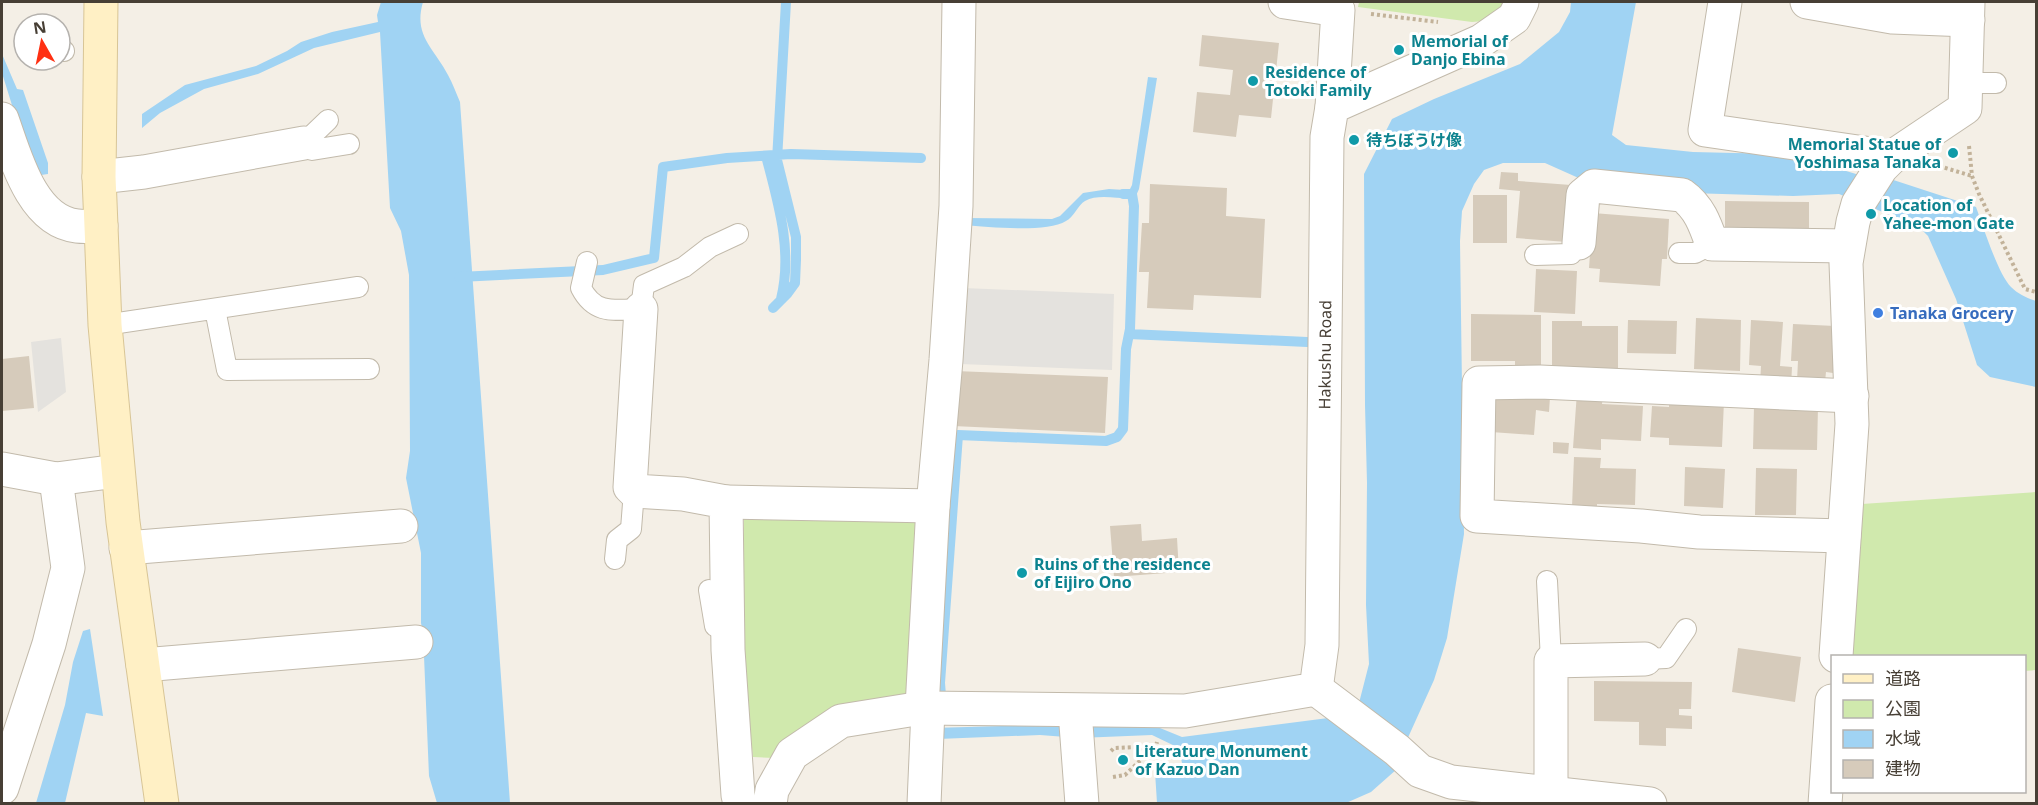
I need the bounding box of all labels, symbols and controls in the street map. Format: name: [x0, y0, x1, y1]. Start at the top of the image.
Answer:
north arrow: [12, 12, 72, 72]
text: N: [32, 15, 48, 39]
place label: Memorial of Danjo Ebina: [1411, 30, 1509, 70]
marker: Memorial of Danjo Ebina: [1392, 43, 1406, 57]
place label: Residence of Totoki Family: [1265, 61, 1372, 101]
marker: Residence of Totoki Family: [1246, 74, 1260, 88]
place label: 待ちぼうけ像: [1366, 129, 1462, 151]
marker: 待ちぼうけ像: [1347, 133, 1361, 147]
place label: Memorial Statue of Yoshimasa Tanaka: [1788, 133, 1942, 173]
marker: Memorial Statue of Yoshimasa Tanaka: [1946, 146, 1960, 160]
place label: Location of Yahee-mon Gate: [1883, 194, 2014, 234]
marker: Location of Yahee-mon Gate: [1864, 207, 1878, 221]
street label: Hakushu Road: [1313, 300, 1336, 410]
place label: Tanaka Grocery: [1890, 302, 2015, 324]
marker: Tanaka Grocery: [1871, 306, 1885, 320]
place label: Ruins of the residence of Eijiro Ono: [1034, 553, 1211, 593]
marker: Ruins of the residence of Eijiro Ono: [1015, 566, 1029, 580]
legend: [1831, 655, 2026, 793]
text: 道路: [1885, 666, 1921, 690]
text: 公園: [1885, 696, 1921, 720]
text: 水域: [1885, 726, 1921, 750]
place label: Literature Monument of Kazuo Dan: [1135, 740, 1308, 780]
marker: Literature Monument of Kazuo Dan: [1116, 753, 1130, 767]
text: 建物: [1885, 756, 1921, 780]

